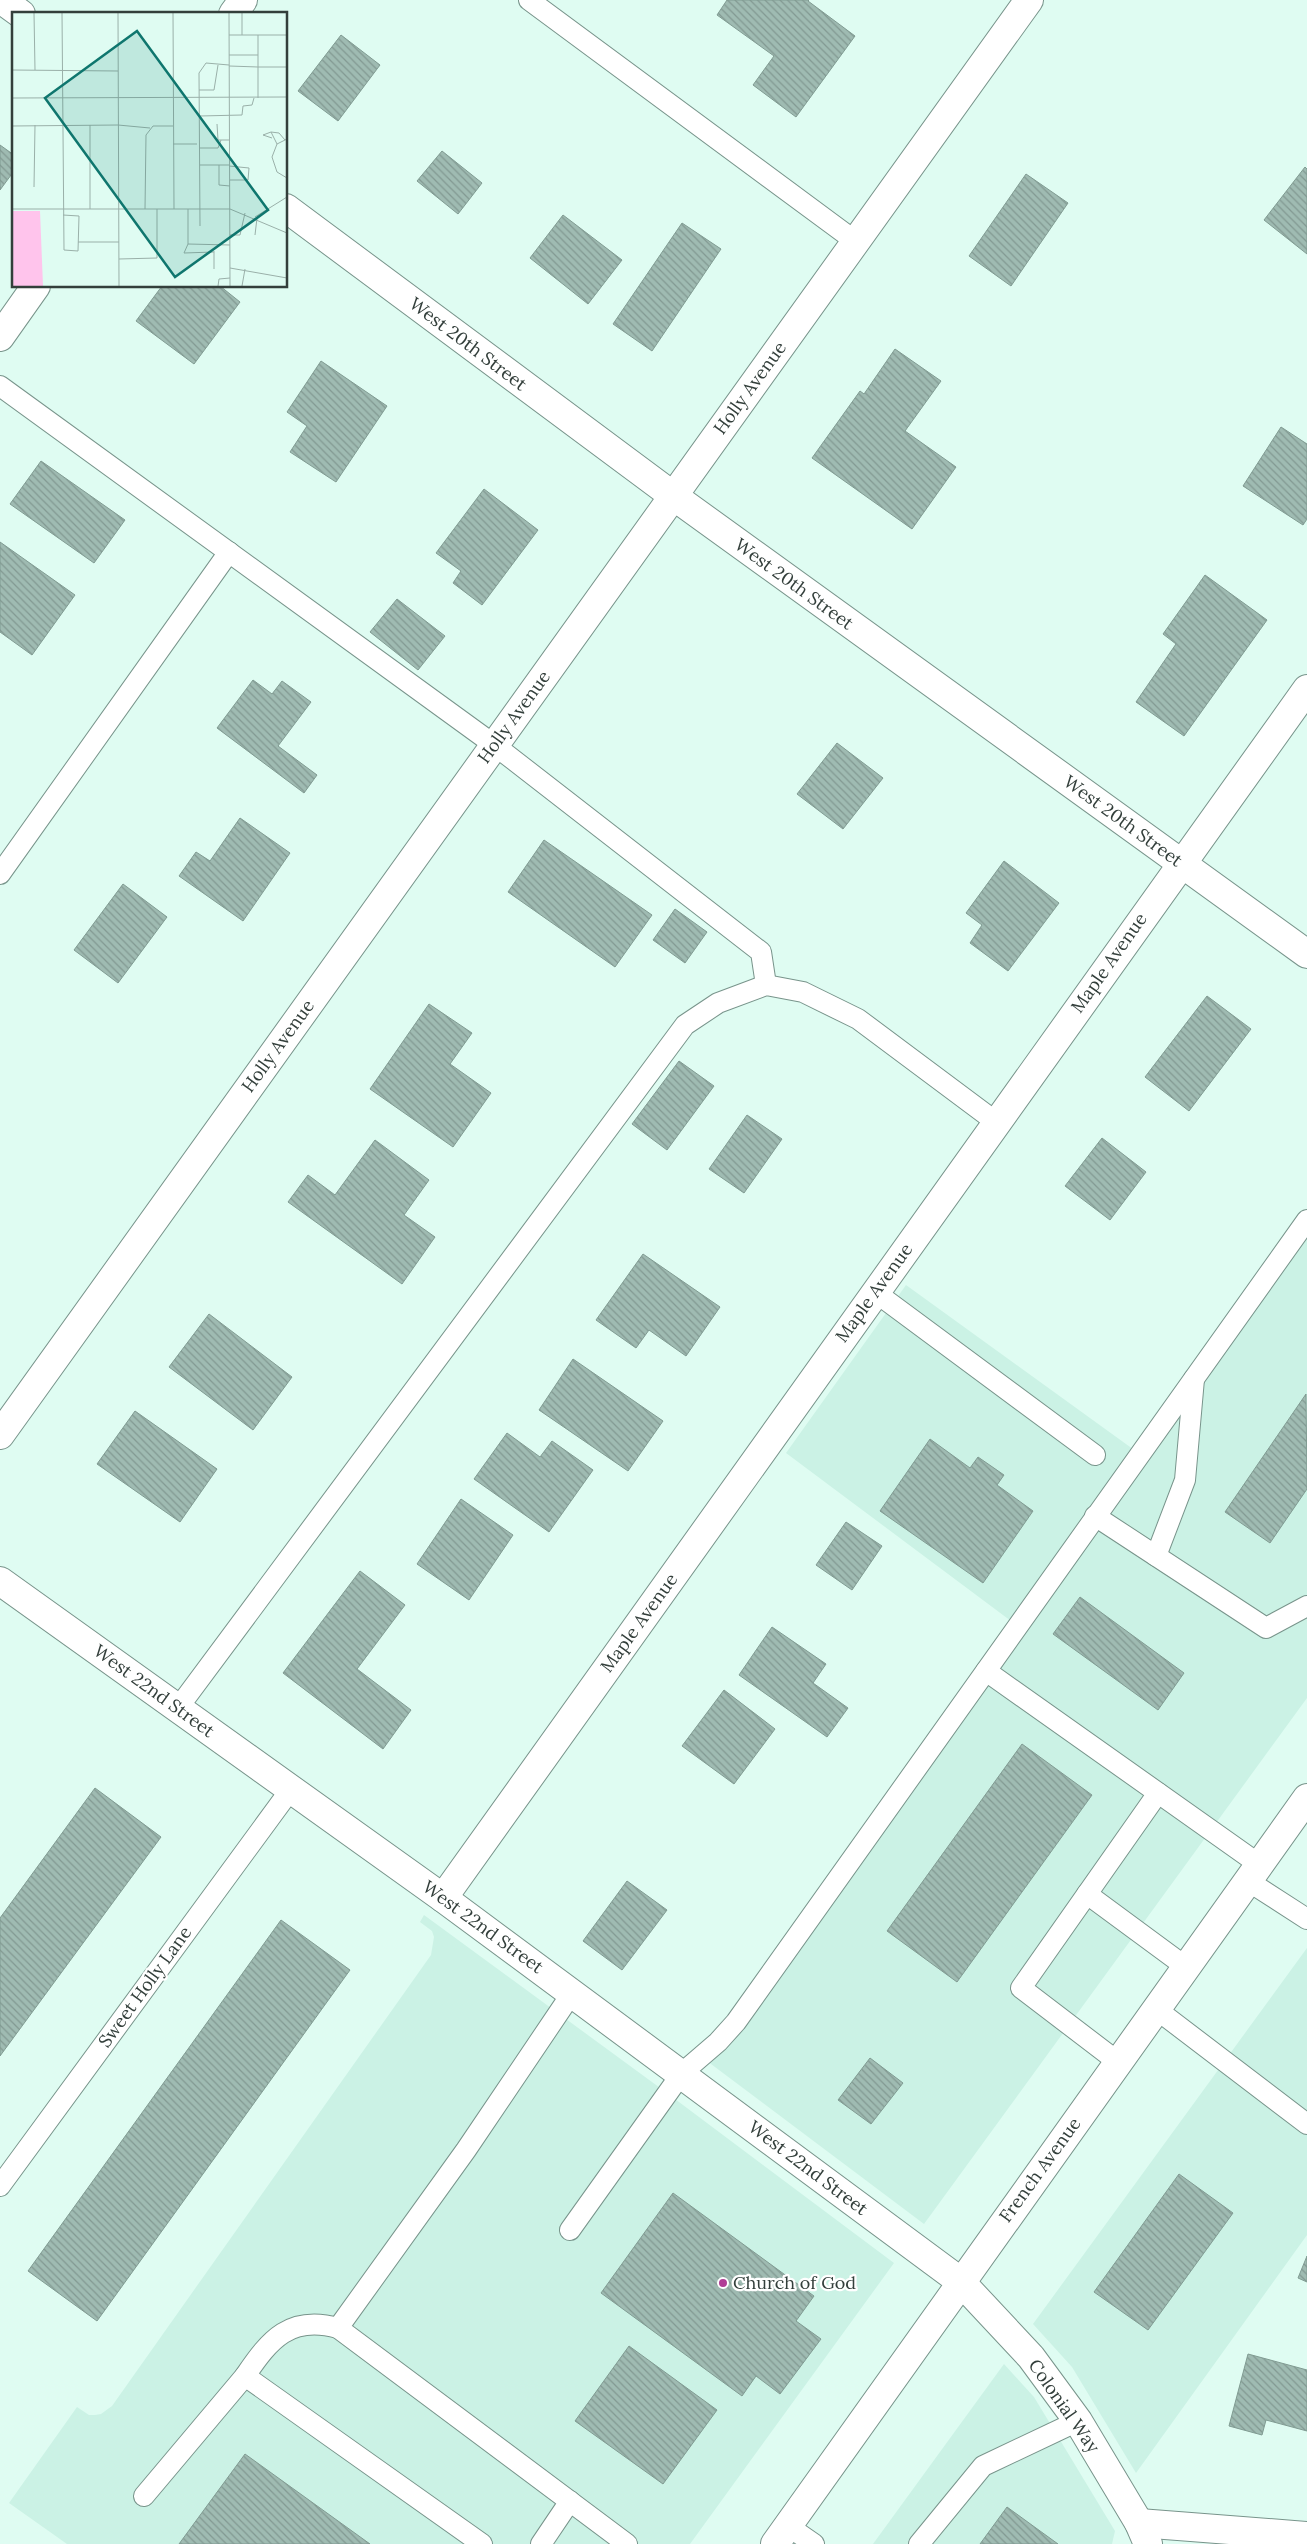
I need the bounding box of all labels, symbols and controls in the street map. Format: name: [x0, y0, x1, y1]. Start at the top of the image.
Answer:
inset map: [12, 12, 288, 288]
street label: West 20th Street: [405, 292, 532, 395]
street label: Holly Avenue: [708, 337, 791, 439]
street label: West 20th Street: [730, 533, 858, 634]
street label: Holly Avenue: [472, 666, 555, 768]
street label: West 20th Street: [1059, 770, 1187, 871]
street label: Maple Avenue: [1066, 908, 1152, 1017]
street label: Holly Avenue: [236, 995, 319, 1097]
street label: Maple Avenue: [830, 1238, 917, 1347]
street label: Maple Avenue: [595, 1568, 682, 1677]
street label: West 22nd Street: [89, 1639, 219, 1742]
street label: West 22nd Street: [418, 1875, 548, 1978]
street label: Sweet Holly Lane: [93, 1921, 196, 2052]
street label: French Avenue: [994, 2113, 1086, 2227]
street label: West 22nd Street: [744, 2115, 873, 2220]
place label: Church of God: [733, 2271, 856, 2294]
marker: Church of God: [717, 2277, 729, 2289]
street label: Colonial Way: [1024, 2354, 1105, 2457]

